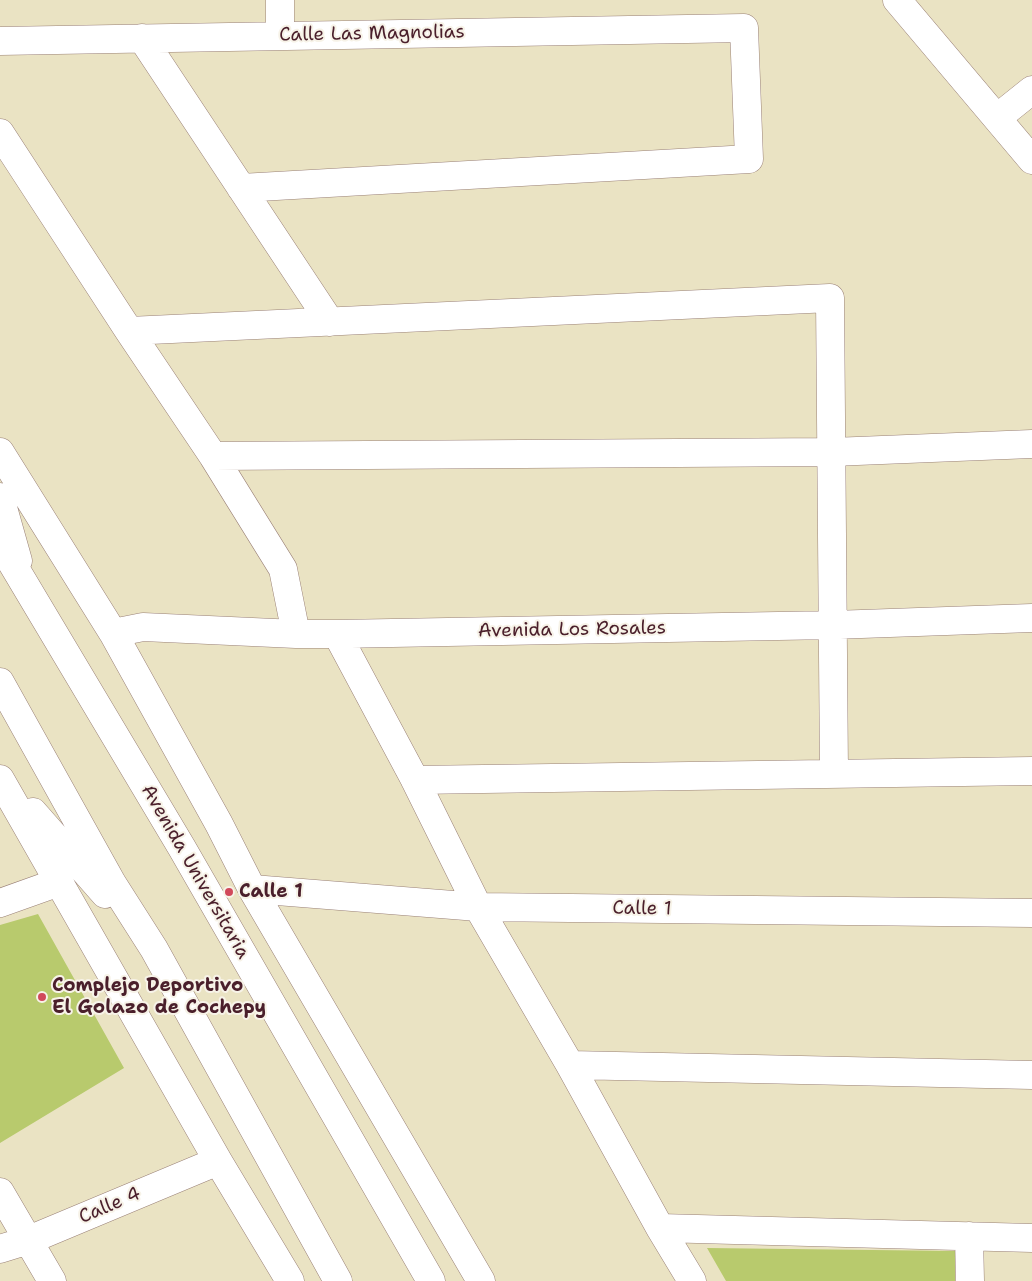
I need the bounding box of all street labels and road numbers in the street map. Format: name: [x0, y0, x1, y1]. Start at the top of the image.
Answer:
street label: Calle Las Magnolias: [279, 21, 465, 47]
street label: Avenida Los Rosales: [478, 617, 666, 643]
street label: Avenida Universitaria: [136, 781, 254, 963]
street label: Calle 1: [612, 897, 672, 921]
street label: Calle 4: [76, 1183, 144, 1229]

